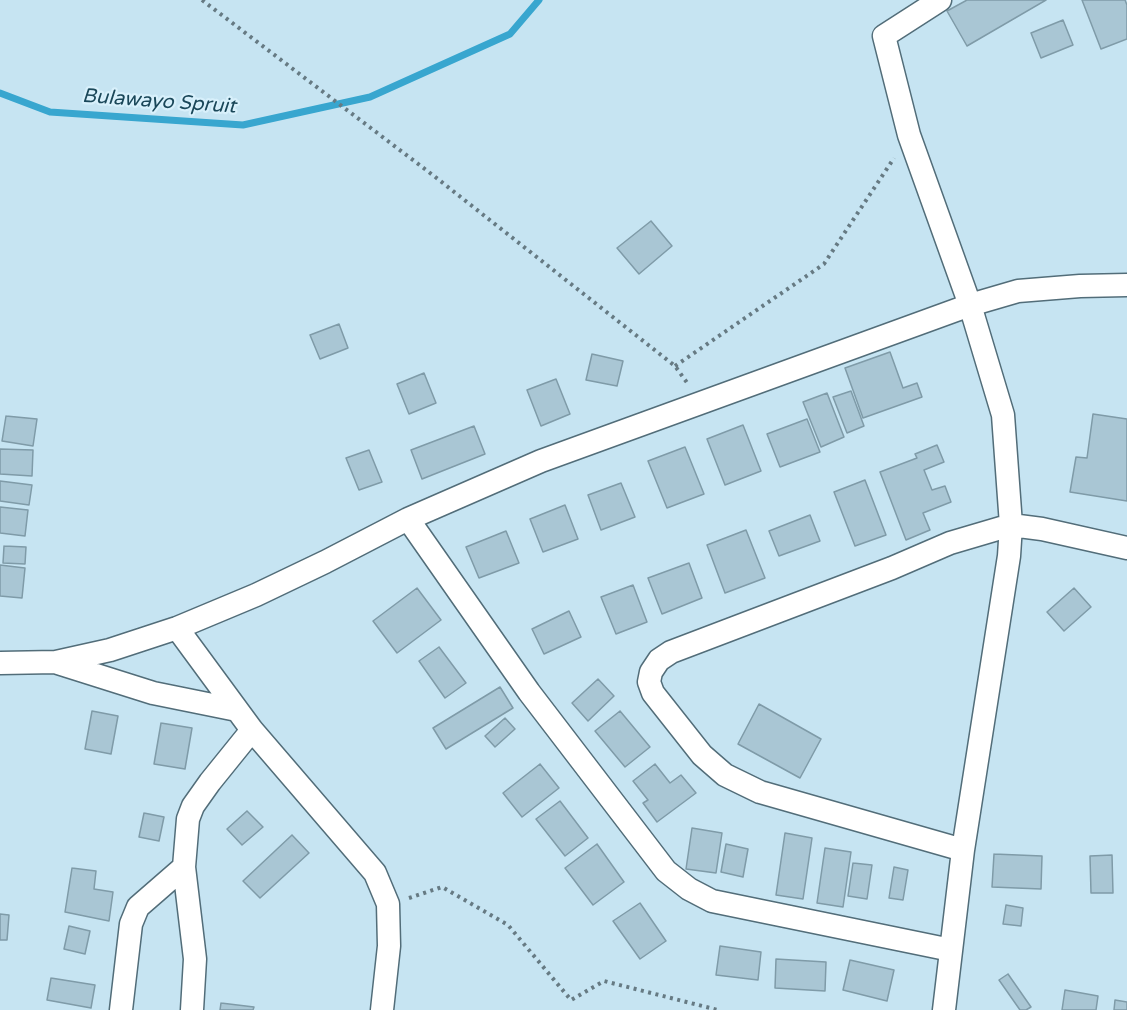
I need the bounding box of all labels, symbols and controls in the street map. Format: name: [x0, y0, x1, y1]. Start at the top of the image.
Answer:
water label: Bulawayo Spruit: [81, 85, 237, 119]

